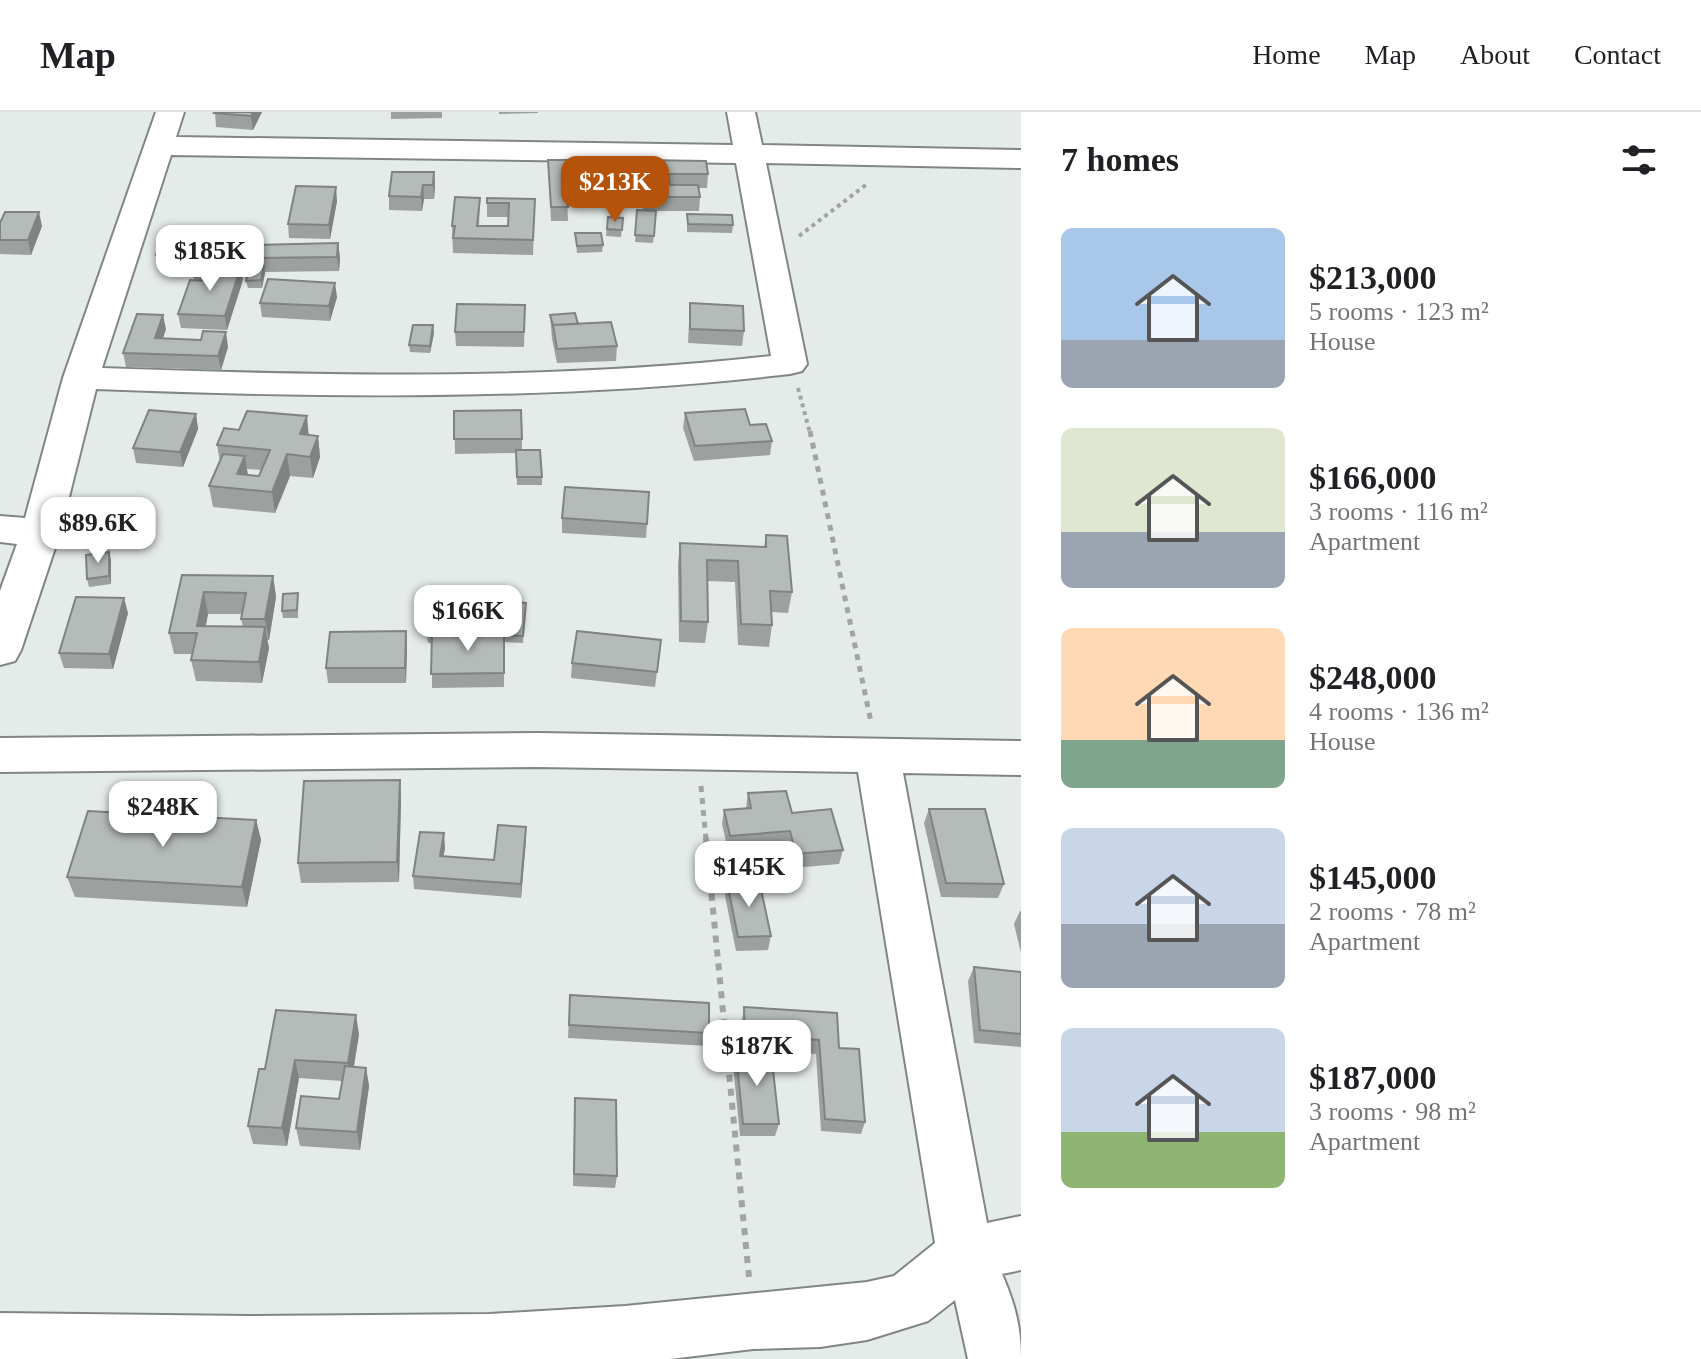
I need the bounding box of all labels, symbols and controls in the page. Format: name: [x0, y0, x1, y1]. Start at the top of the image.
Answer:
text: Map: [40, 34, 116, 76]
text: Home: [1252, 39, 1321, 70]
text: Map: [1365, 39, 1416, 70]
text: About: [1460, 39, 1530, 70]
text: Contact: [1574, 39, 1661, 70]
icon: filters: [1617, 138, 1661, 182]
text: 7 homes: [1061, 141, 1179, 178]
pin: $213K: [559, 156, 671, 224]
text: $213K: [579, 167, 651, 196]
pin: $185K: [154, 225, 266, 293]
text: $185K: [174, 236, 246, 265]
text: $213,000: [1309, 259, 1437, 296]
icon: home: [1125, 260, 1221, 356]
text: 5 rooms · 123 m²: [1309, 297, 1489, 326]
text: House: [1309, 327, 1375, 356]
text: $166,000: [1309, 459, 1437, 496]
icon: home: [1125, 460, 1221, 556]
pin: $89.6K: [33, 497, 163, 565]
text: 3 rooms · 116 m²: [1309, 497, 1488, 526]
text: $89.6K: [59, 508, 137, 537]
text: Apartment: [1309, 527, 1420, 556]
pin: $166K: [412, 585, 524, 653]
text: $166K: [432, 596, 504, 625]
text: $248,000: [1309, 659, 1437, 696]
icon: home: [1125, 660, 1221, 756]
text: 4 rooms · 136 m²: [1309, 697, 1489, 726]
text: House: [1309, 727, 1375, 756]
pin: $248K: [107, 781, 219, 849]
text: $248K: [127, 792, 199, 821]
pin: $145K: [693, 841, 805, 909]
text: $145K: [713, 852, 785, 881]
text: $145,000: [1309, 859, 1437, 896]
icon: home: [1125, 860, 1221, 956]
text: 2 rooms · 78 m²: [1309, 897, 1476, 926]
text: Apartment: [1309, 927, 1420, 956]
pin: $187K: [701, 1020, 813, 1088]
text: $187K: [721, 1031, 793, 1060]
text: $187,000: [1309, 1059, 1437, 1096]
icon: home: [1125, 1060, 1221, 1156]
text: 3 rooms · 98 m²: [1309, 1097, 1476, 1126]
text: Apartment: [1309, 1127, 1420, 1156]

